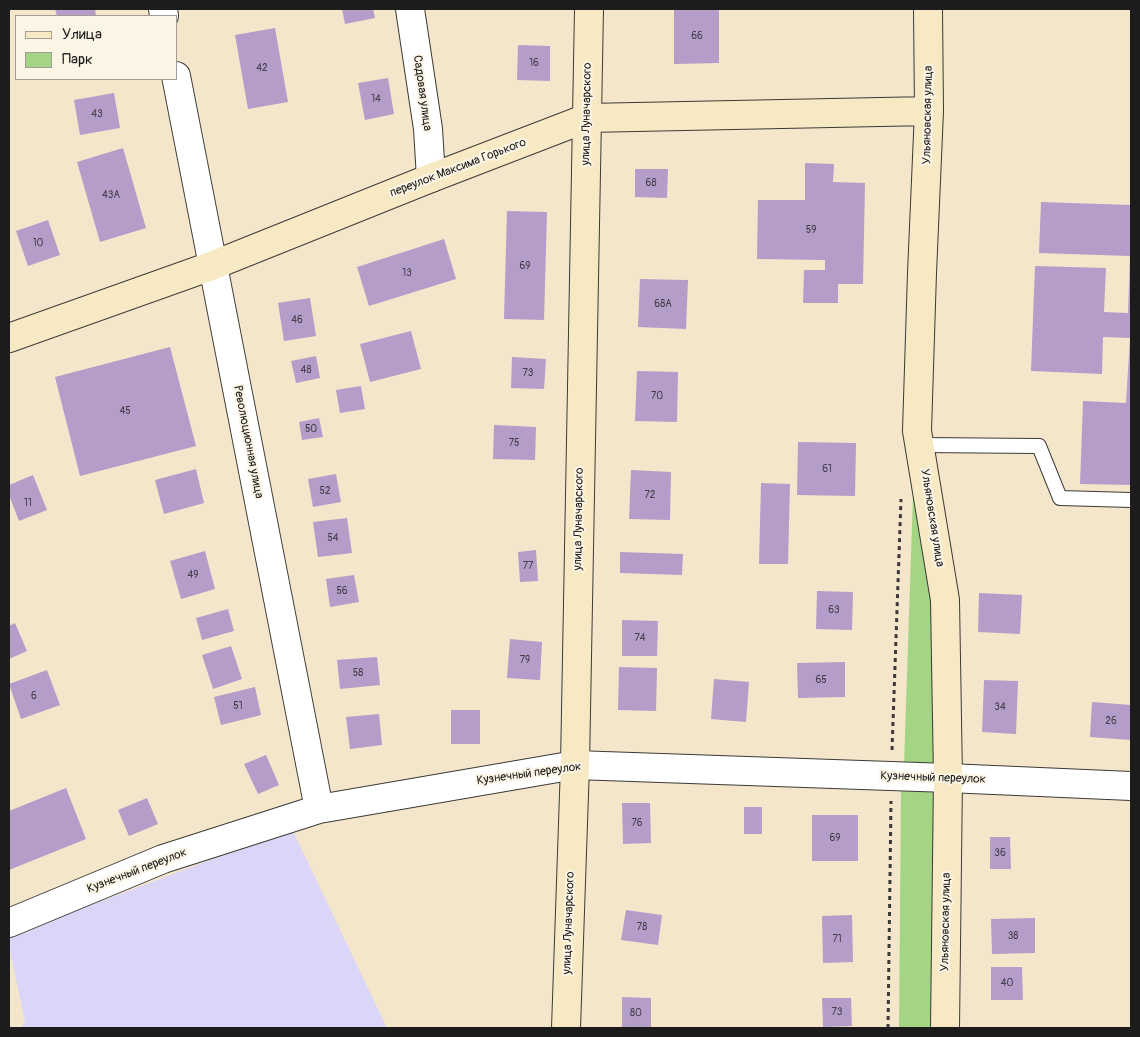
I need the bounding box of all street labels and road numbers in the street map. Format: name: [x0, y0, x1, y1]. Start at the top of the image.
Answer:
street label: Садовая улица: [410, 54, 434, 132]
street label: улица Луначарского: [579, 62, 595, 166]
street label: Ульяновская улица: [920, 65, 936, 165]
street label: переулок Максима Горького: [388, 135, 528, 201]
street label: Революционная улица: [230, 384, 266, 500]
street label: улица Луначарского: [571, 467, 587, 571]
street label: Ульяновская улица: [917, 468, 947, 568]
street label: Кузнечный переулок: [476, 760, 582, 788]
street label: Кузнечный переулок: [880, 769, 986, 787]
street label: Кузнечный переулок: [85, 845, 189, 897]
street label: улица Луначарского: [560, 871, 578, 975]
street label: Ульяновская улица: [938, 872, 954, 972]

